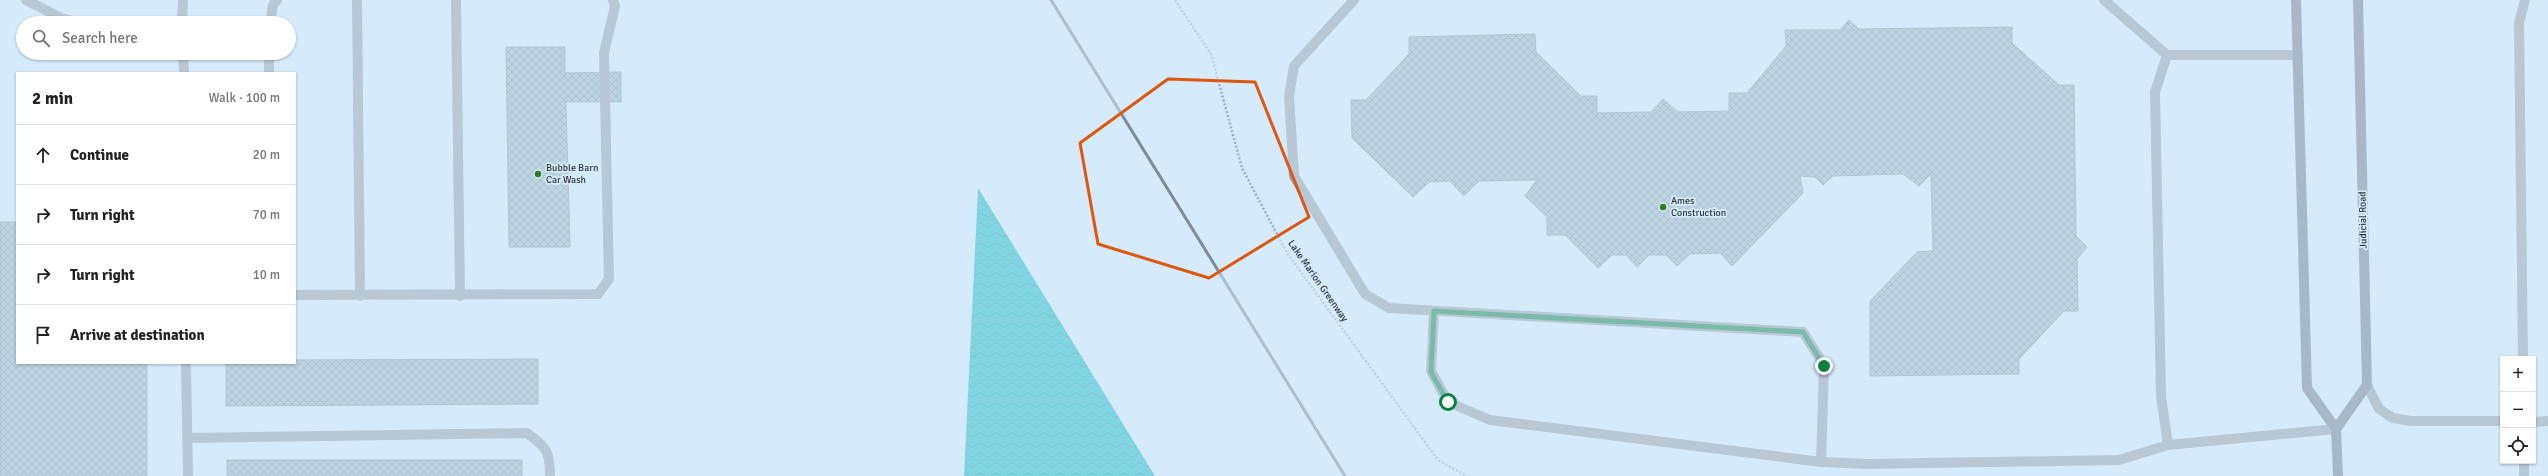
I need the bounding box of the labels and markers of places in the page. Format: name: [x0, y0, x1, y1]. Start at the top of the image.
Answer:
place label: Bubble Barn Car Wash: [546, 162, 598, 186]
marker: Bubble Barn Car Wash: [533, 169, 543, 179]
place label: Ames Construction: [1671, 195, 1726, 219]
marker: Ames Construction: [1658, 202, 1668, 212]

